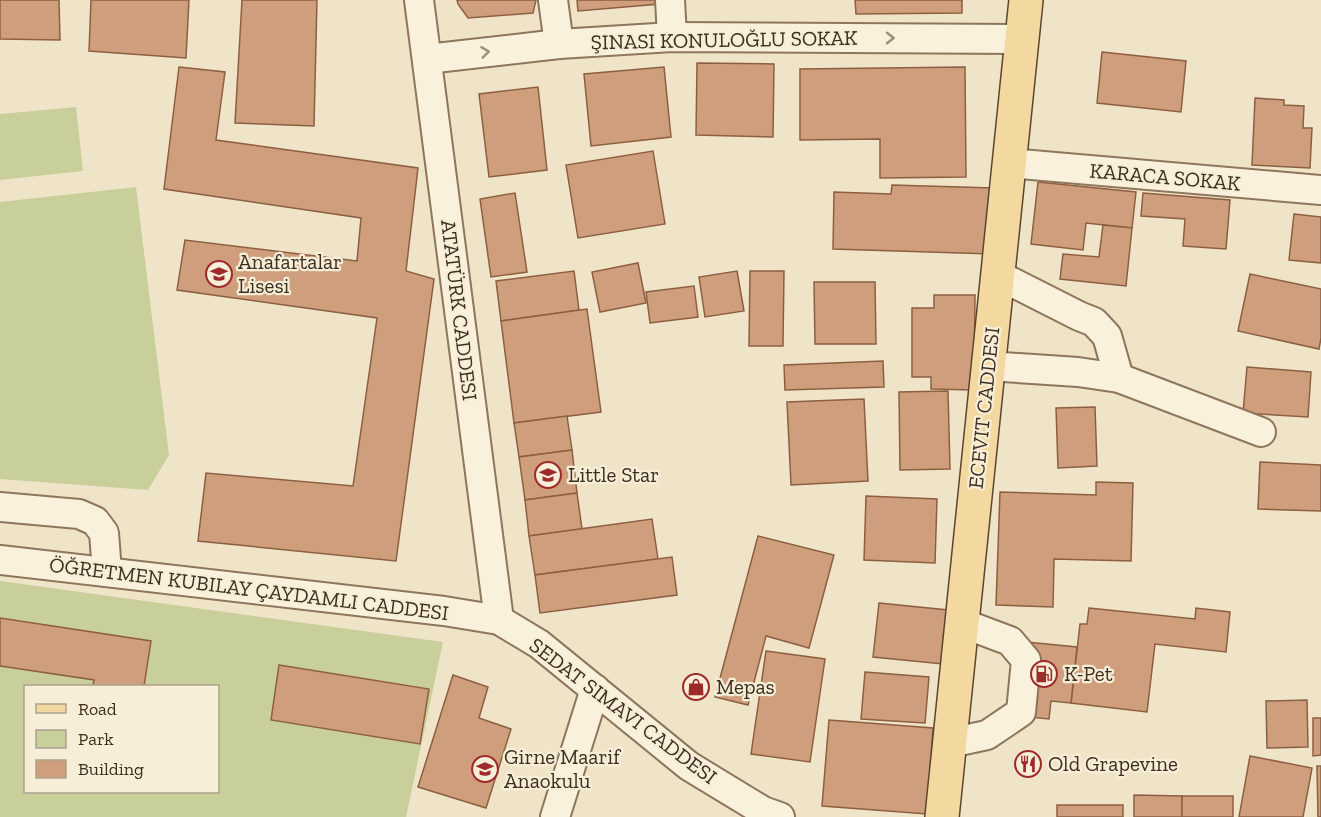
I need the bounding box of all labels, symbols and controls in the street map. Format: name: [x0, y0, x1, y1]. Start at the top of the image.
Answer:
street label: ŞINASI KONULOĞLU SOKAK: [590, 25, 858, 54]
one-way arrow: [885, 32, 894, 44]
one-way arrow: [481, 46, 490, 59]
street label: KARACA SOKAK: [1089, 157, 1242, 196]
street label: ATATÜRK CADDESI: [436, 218, 483, 402]
place label: Anafartalar Lisesi: [238, 249, 342, 298]
school or university icon: Anafartalar Lisesi: [204, 259, 234, 289]
street label: ECEVIT CADDESI: [963, 326, 1004, 490]
school or university icon: Little Star: [533, 460, 563, 490]
place label: Little Star: [568, 462, 659, 487]
street label: ÖĞRETMEN KUBILAY ÇAYDAMLI CADDESI: [48, 552, 450, 625]
street label: SEDAT SIMAVI CADDESI: [525, 632, 722, 789]
fuel station icon: K-Pet: [1029, 659, 1059, 689]
place label: K-Pet: [1064, 661, 1113, 686]
shop icon: Mepas: [681, 672, 711, 702]
place label: Mepas: [716, 674, 775, 699]
legend: [24, 685, 219, 793]
text: Road: [78, 698, 117, 720]
text: Park: [78, 728, 114, 750]
place label: Girne Maarif Anaokulu: [504, 744, 621, 793]
restaurant icon: Old Grapevine: [1013, 749, 1043, 779]
place label: Old Grapevine: [1048, 751, 1178, 776]
school or university icon: Girne Maarif Anaokulu: [470, 754, 500, 784]
text: Building: [78, 758, 144, 780]

